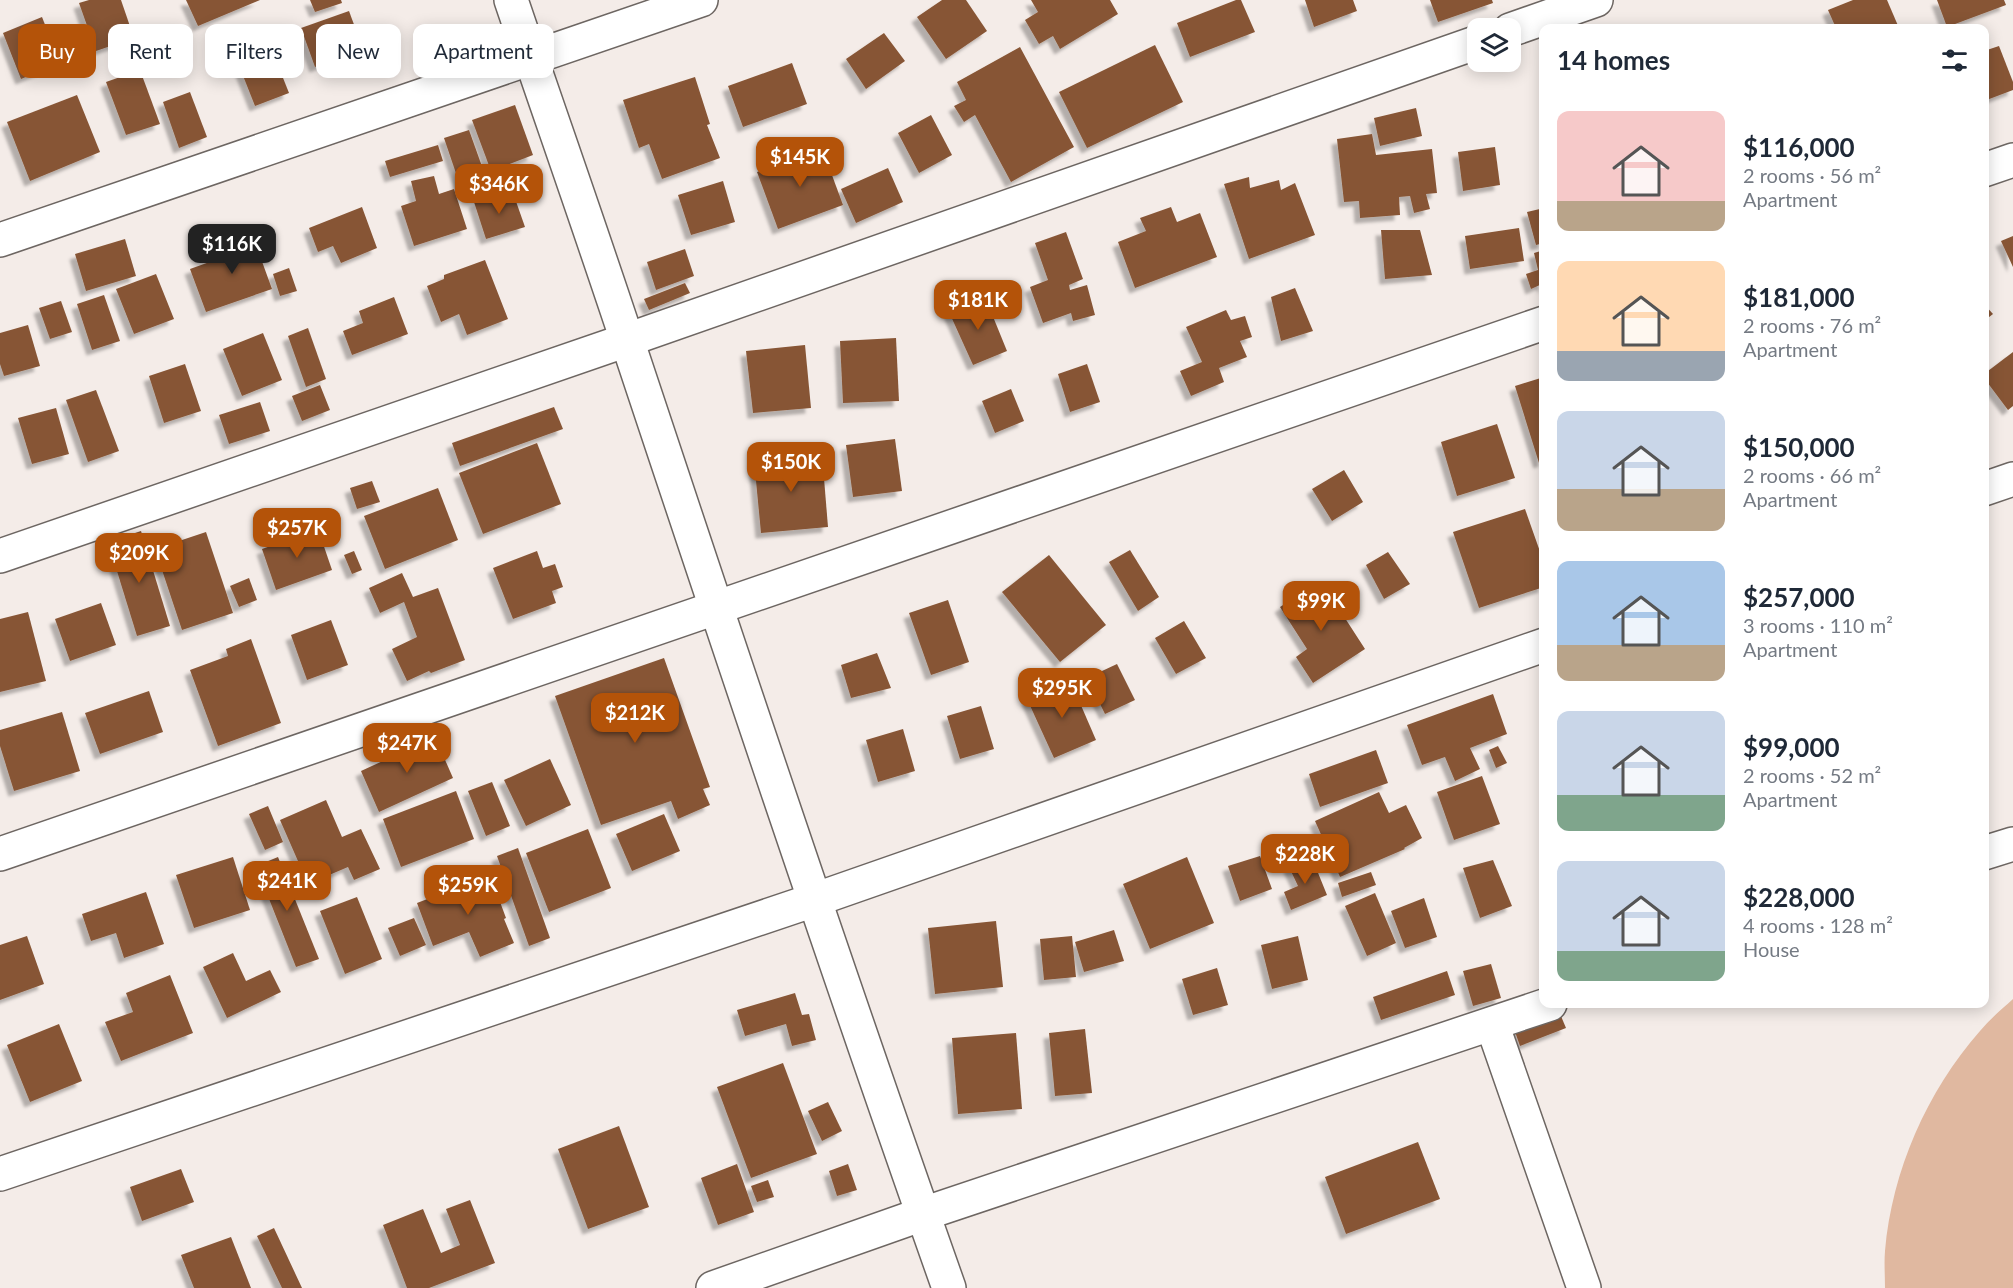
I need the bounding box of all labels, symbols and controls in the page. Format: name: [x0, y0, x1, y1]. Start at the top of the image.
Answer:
map controls: [1467, 18, 1521, 72]
button: layers: [1467, 18, 1521, 72]
chip: Buy: [18, 24, 96, 78]
chip: Rent: [108, 24, 193, 78]
chip: Filters: [205, 24, 304, 78]
chip: New: [316, 24, 401, 78]
chip: Apartment: [413, 24, 554, 78]
text: 14 homes: [1557, 44, 1670, 76]
icon: filters: [1938, 44, 1971, 77]
text: $116,000: [1743, 131, 1855, 163]
icon: home: [1605, 135, 1677, 207]
pin: $145K: [758, 137, 842, 188]
text: $145K: [770, 144, 830, 168]
text: 2 rooms · 56 m²: [1743, 163, 1881, 187]
pin: $346K: [457, 164, 541, 215]
text: $346K: [469, 171, 529, 195]
text: Apartment: [1743, 187, 1837, 211]
pin: $116K: [190, 224, 274, 275]
text: $116K: [202, 231, 262, 255]
pin: $181K: [936, 280, 1020, 331]
text: $181,000: [1743, 281, 1855, 313]
icon: home: [1605, 285, 1677, 357]
text: $181K: [948, 287, 1008, 311]
text: 2 rooms · 76 m²: [1743, 313, 1881, 337]
text: Apartment: [1743, 337, 1837, 361]
text: $150,000: [1743, 431, 1855, 463]
icon: home: [1605, 435, 1677, 507]
pin: $150K: [749, 442, 833, 493]
text: $150K: [761, 449, 821, 473]
text: 2 rooms · 66 m²: [1743, 463, 1881, 487]
text: Apartment: [1743, 487, 1837, 511]
pin: $257K: [255, 508, 339, 559]
text: $257K: [267, 515, 327, 539]
pin: $209K: [97, 533, 181, 584]
text: $209K: [109, 540, 169, 564]
pin: $99K: [1285, 581, 1357, 632]
text: $257,000: [1743, 581, 1855, 613]
icon: home: [1605, 585, 1677, 657]
text: $99K: [1297, 588, 1345, 612]
text: 3 rooms · 110 m²: [1743, 613, 1893, 637]
text: Apartment: [1743, 637, 1837, 661]
pin: $295K: [1020, 668, 1104, 719]
text: $295K: [1032, 675, 1092, 699]
pin: $212K: [593, 693, 677, 744]
text: $212K: [605, 700, 665, 724]
pin: $247K: [365, 723, 449, 774]
text: $247K: [377, 730, 437, 754]
text: $99,000: [1743, 731, 1840, 763]
icon: home: [1605, 735, 1677, 807]
text: 2 rooms · 52 m²: [1743, 763, 1881, 787]
text: Apartment: [1743, 787, 1837, 811]
pin: $228K: [1263, 834, 1347, 885]
text: $228K: [1275, 841, 1335, 865]
pin: $241K: [245, 861, 329, 912]
pin: $259K: [426, 865, 510, 916]
text: $241K: [257, 868, 317, 892]
text: $259K: [438, 872, 498, 896]
text: $228,000: [1743, 881, 1855, 913]
icon: home: [1605, 885, 1677, 957]
text: 4 rooms · 128 m²: [1743, 913, 1893, 937]
text: House: [1743, 937, 1800, 961]

